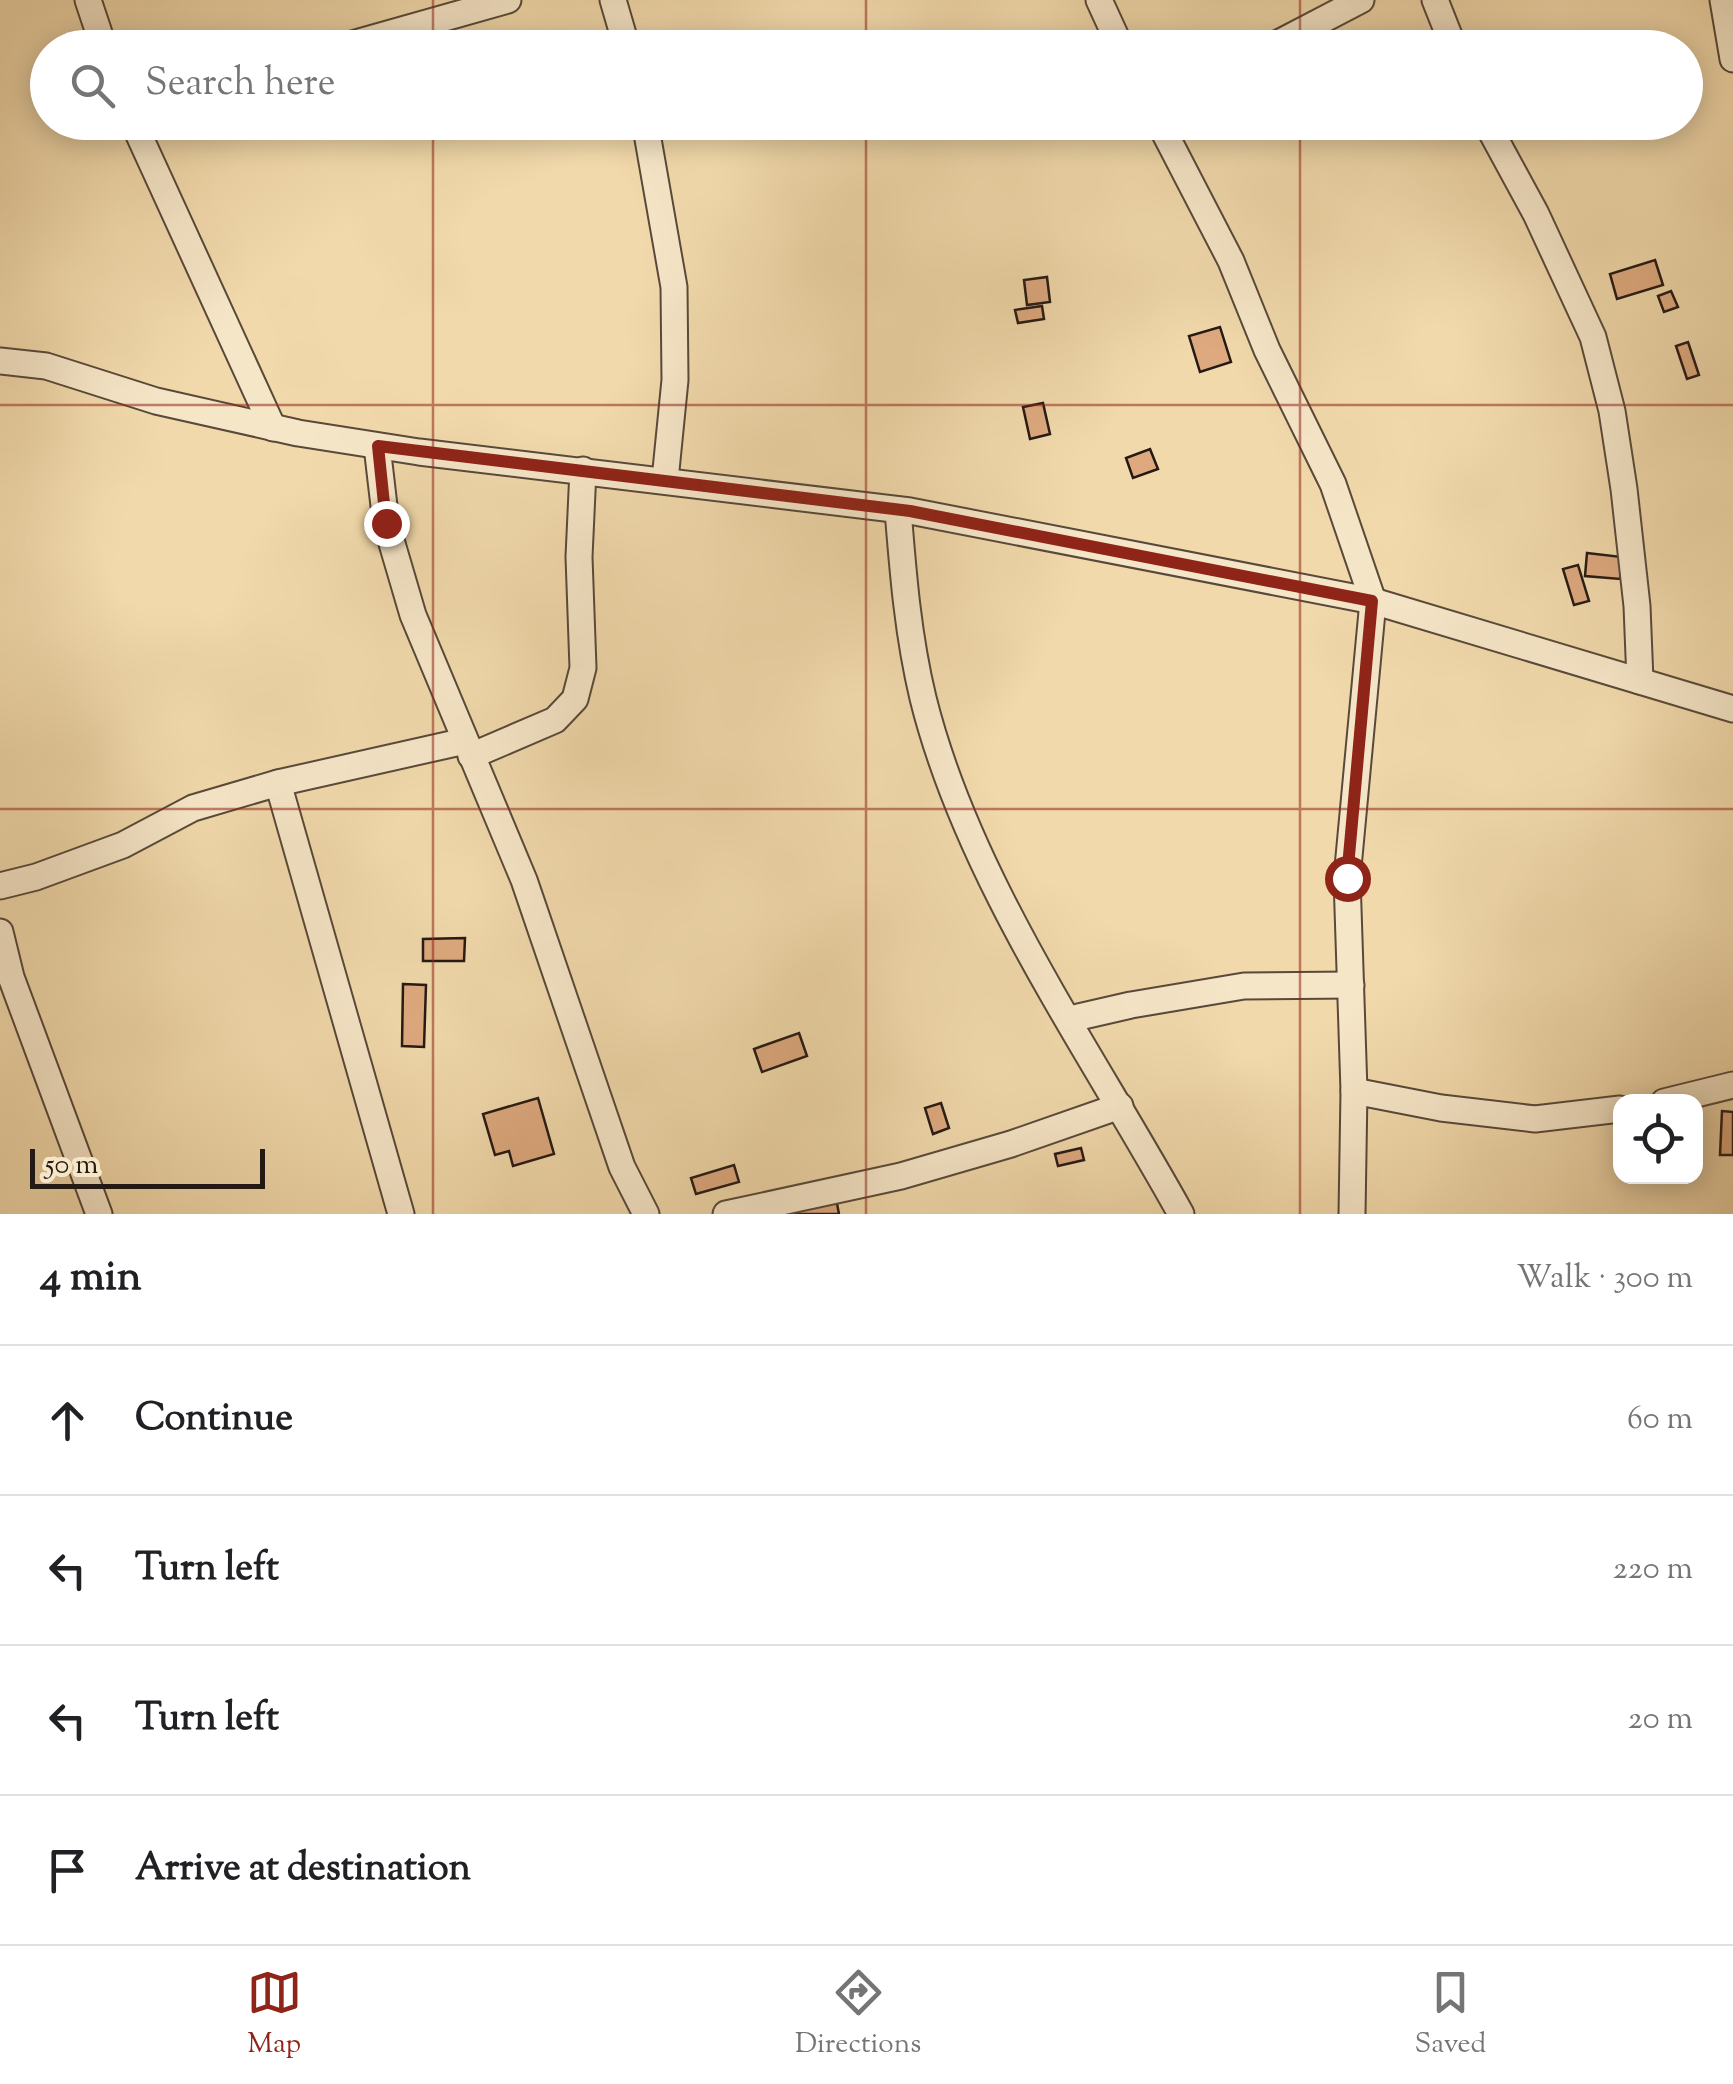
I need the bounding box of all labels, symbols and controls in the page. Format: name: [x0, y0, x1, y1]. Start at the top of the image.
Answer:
search box: [30, 30, 1703, 140]
icon: search: [65, 58, 120, 113]
text: Search here: [145, 58, 336, 112]
route end: [364, 501, 410, 547]
route start: [1325, 856, 1371, 902]
map controls: [1613, 1094, 1703, 1184]
button: locate: [1613, 1094, 1703, 1184]
scale bar: [30, 1144, 265, 1188]
text: 50 m: [45, 1146, 99, 1186]
text: 4 min: [40, 1249, 142, 1309]
text: Walk · 300 m: [1516, 1256, 1693, 1302]
icon: ahead: [40, 1393, 95, 1448]
text: Continue: [135, 1393, 293, 1447]
text: 60 m: [1627, 1397, 1693, 1443]
icon: left: [40, 1543, 95, 1598]
text: Turn left: [135, 1543, 279, 1597]
text: 220 m: [1613, 1547, 1693, 1593]
icon: left: [40, 1693, 95, 1748]
text: Turn left: [135, 1693, 279, 1747]
text: 20 m: [1628, 1697, 1693, 1743]
icon: arrive: [40, 1843, 95, 1898]
text: Arrive at destination: [135, 1843, 471, 1897]
tab: Map: [247, 1965, 302, 2065]
tab: Directions: [795, 1965, 921, 2065]
tab: Saved: [1414, 1965, 1486, 2065]

